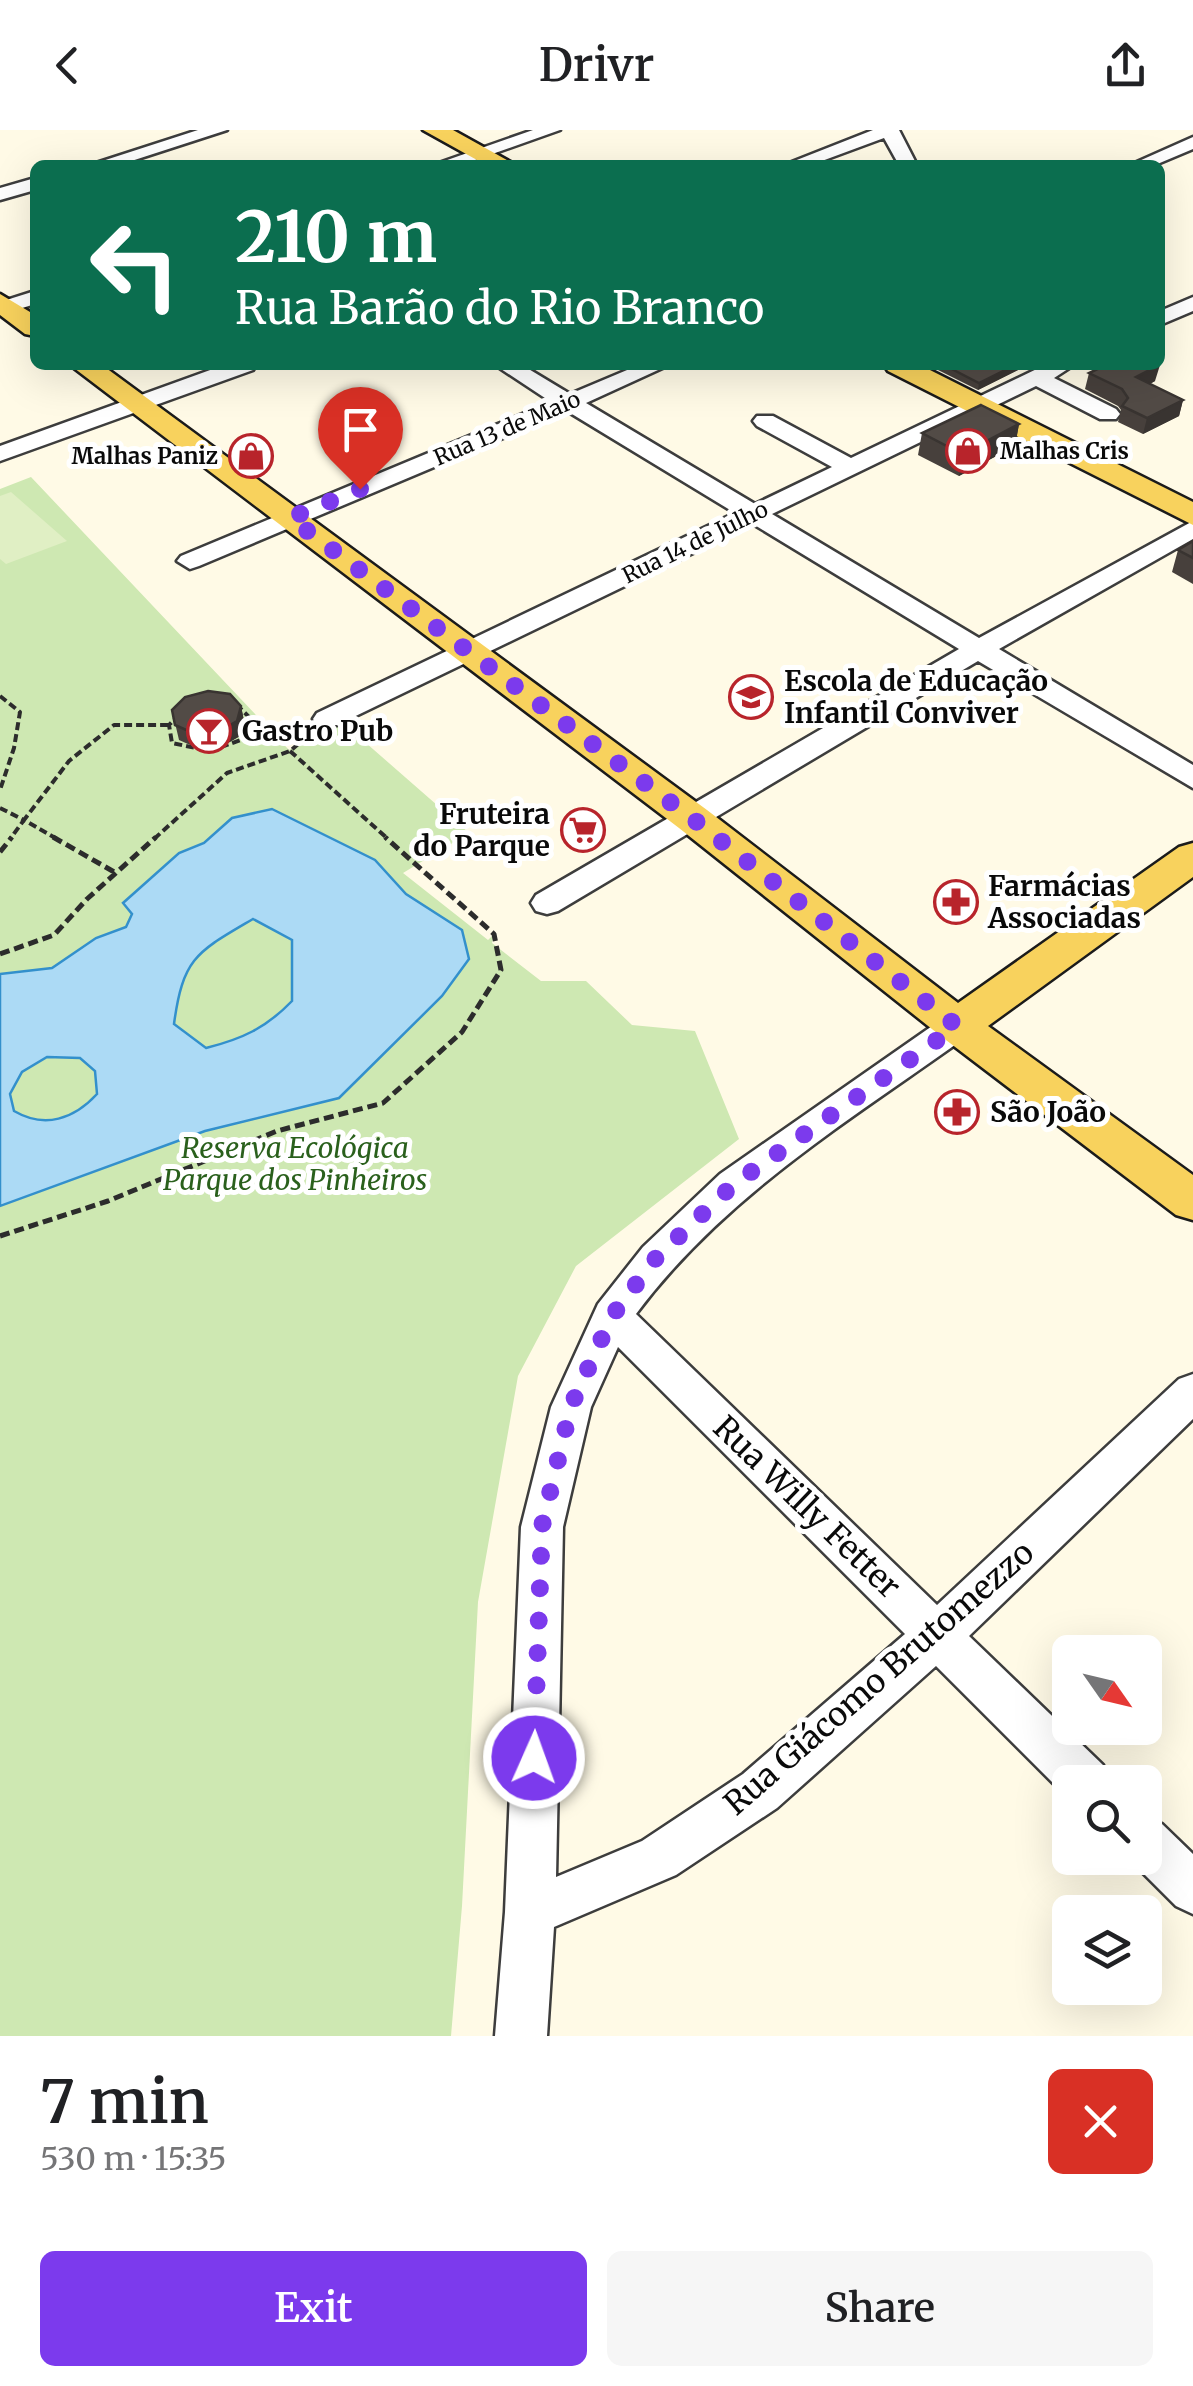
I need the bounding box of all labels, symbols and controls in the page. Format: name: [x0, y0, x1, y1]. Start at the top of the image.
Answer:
text: Drivr: [539, 37, 654, 93]
icon: back: [40, 38, 95, 93]
icon: share: [1098, 38, 1153, 93]
text: 210 m: [235, 193, 437, 281]
icon: left: [70, 200, 200, 330]
text: Rua Barão do Rio Branco: [235, 280, 764, 336]
street label: Rua 13 de Maio: [429, 384, 585, 471]
pin: [318, 387, 403, 490]
icon: arrive: [333, 402, 388, 457]
shop icon: Malhas Cris: [945, 428, 991, 474]
shop icon: Malhas Paniz: [228, 433, 274, 479]
place label: Malhas Cris: [1000, 437, 1129, 465]
place label: Malhas Paniz: [72, 442, 218, 470]
street label: Rua 14 de Julho: [618, 495, 773, 589]
place label: Escola de Educação Infantil Conviver: [784, 663, 1048, 731]
school or university icon: Escola de Educação Infantil Conviver: [728, 674, 774, 720]
bar icon: Gastro Pub: [186, 708, 232, 754]
place label: Gastro Pub: [242, 713, 393, 749]
place label: Fruteira do Parque: [413, 796, 550, 864]
supermarket icon: Fruteira do Parque: [560, 807, 606, 853]
place label: Farmácias Associadas: [987, 868, 1141, 936]
pharmacy icon: Farmácias Associadas: [933, 879, 979, 925]
pharmacy icon: São João: [934, 1089, 980, 1135]
place label: São João: [990, 1094, 1106, 1130]
park label: Reserva Ecológica Parque dos Pinheiros: [163, 1130, 427, 1198]
street label: Rua Willy Fetter: [705, 1408, 909, 1606]
street label: Rua Giácomo Brutomezzo: [716, 1533, 1042, 1823]
north arrow: [1052, 1635, 1162, 1745]
map controls: [1052, 1635, 1162, 2005]
position arrow: [482, 1706, 586, 1810]
button: search: [1052, 1765, 1162, 1875]
button: layers: [1052, 1895, 1162, 2005]
text: 7 min: [40, 2064, 209, 2139]
button: close: [1048, 2069, 1153, 2174]
text: 530 m · 15:35: [40, 2139, 226, 2179]
button: Exit: [40, 2251, 587, 2366]
button: Share: [607, 2251, 1153, 2366]

